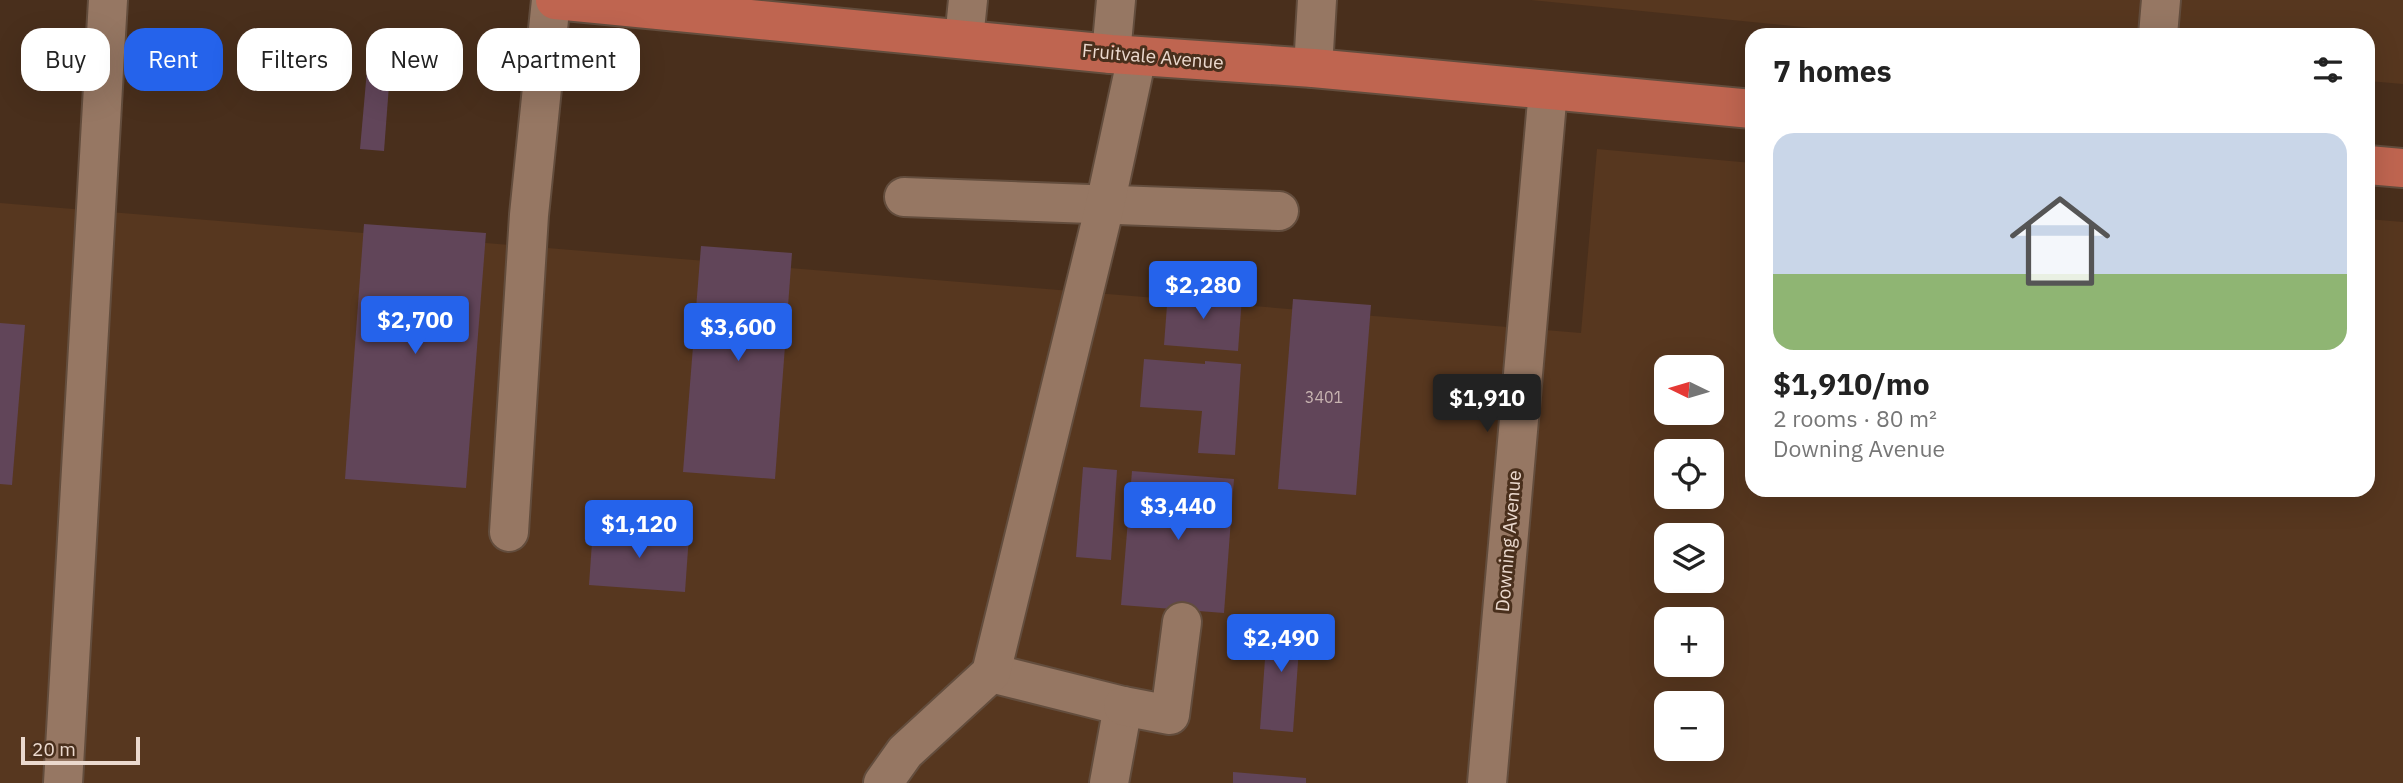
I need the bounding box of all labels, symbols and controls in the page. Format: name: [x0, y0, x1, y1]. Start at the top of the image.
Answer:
chip: Buy: [21, 28, 110, 91]
chip: Rent: [124, 28, 223, 91]
chip: Filters: [237, 28, 352, 91]
chip: New: [366, 28, 463, 91]
chip: Apartment: [477, 28, 640, 91]
street label: Fruitvale Avenue: [1081, 38, 1225, 74]
text: 7 homes: [1773, 51, 1892, 90]
icon: filters: [2309, 51, 2347, 89]
icon: home: [1997, 178, 2123, 304]
pin: $2,280: [1146, 262, 1260, 321]
text: $2,280: [1165, 269, 1241, 299]
pin: $2,700: [358, 296, 472, 356]
text: $2,700: [377, 304, 453, 334]
pin: $3,600: [681, 304, 795, 363]
text: $3,600: [700, 311, 776, 341]
north arrow: [1654, 355, 1724, 425]
map controls: [1654, 355, 1724, 761]
text: $1,910/mo: [1773, 364, 1930, 403]
pin: $1,910: [1430, 374, 1544, 434]
text: $1,910: [1449, 382, 1525, 412]
house number: 3401: [1305, 387, 1343, 407]
text: 2 rooms · 80 m²: [1773, 403, 1937, 433]
text: Downing Avenue: [1773, 433, 1945, 463]
button: locate: [1654, 439, 1724, 509]
street label: Downing Avenue: [1490, 469, 1526, 613]
pin: $3,440: [1121, 482, 1235, 542]
text: $3,440: [1140, 490, 1216, 520]
pin: $1,120: [582, 500, 696, 560]
text: $1,120: [601, 508, 677, 538]
button: layers: [1654, 523, 1724, 593]
button: +: [1654, 607, 1724, 677]
pin: $2,490: [1224, 614, 1338, 674]
text: $2,490: [1243, 622, 1319, 652]
button: −: [1654, 691, 1724, 761]
scale bar: [21, 734, 140, 766]
text: 20 m: [32, 737, 76, 761]

